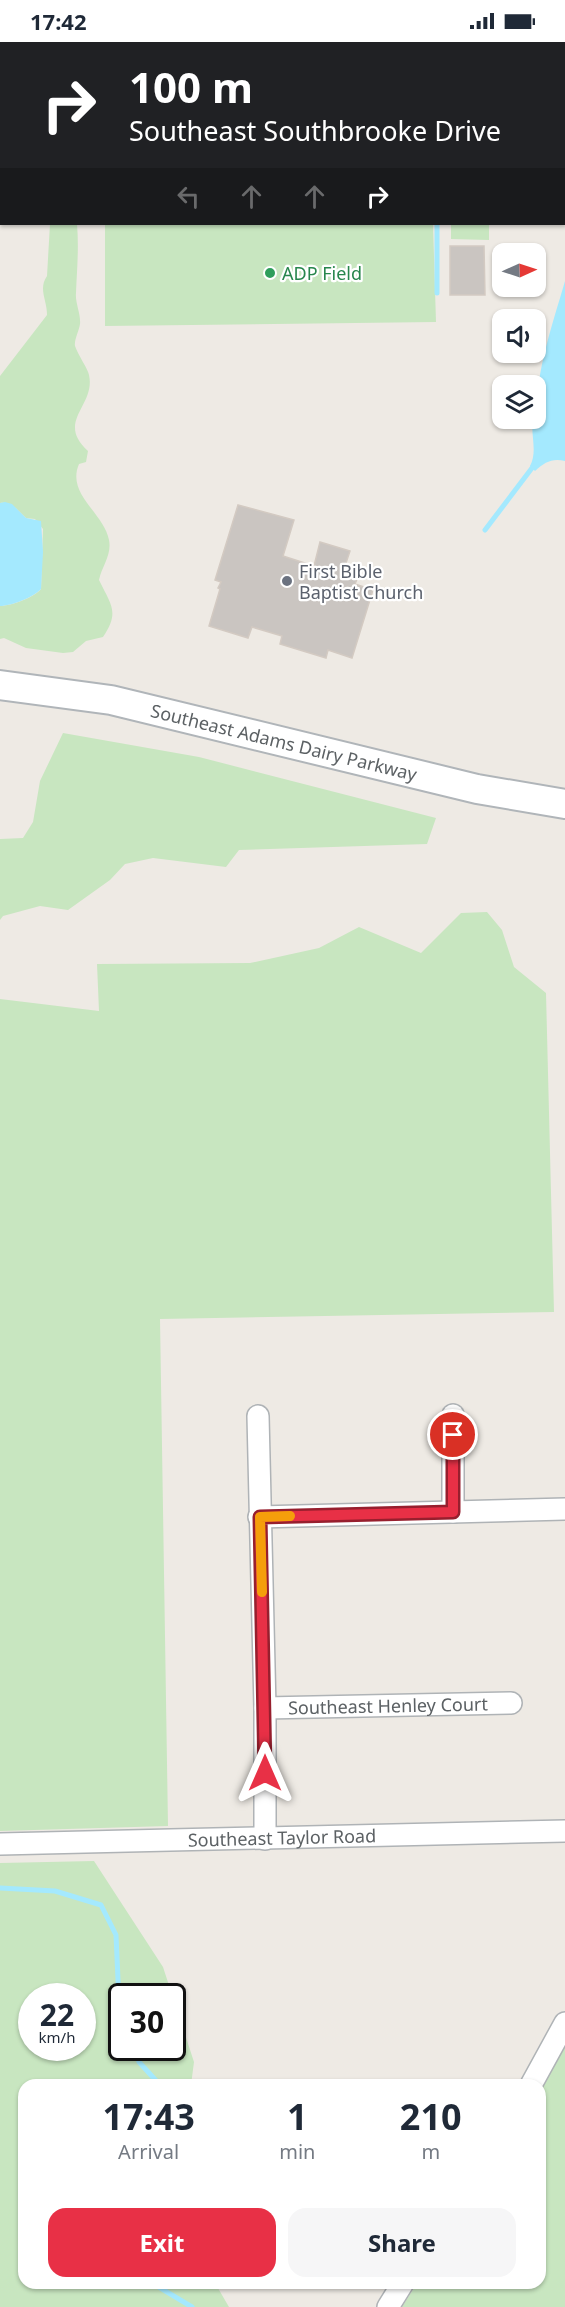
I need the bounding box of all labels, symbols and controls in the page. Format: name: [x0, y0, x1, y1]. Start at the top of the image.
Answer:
text: 17:42: [30, 6, 87, 36]
text: 100 m: [129, 58, 253, 115]
icon: right: [30, 66, 108, 144]
text: Southeast Southbrooke Drive: [129, 112, 501, 149]
icon: left: [172, 180, 205, 213]
icon: ahead: [235, 180, 268, 213]
icon: ahead: [298, 180, 331, 213]
icon: right: [361, 180, 394, 213]
north arrow: [492, 243, 546, 297]
map controls: [492, 243, 546, 429]
place label: ADP Field: [282, 261, 362, 285]
marker: ADP Field: [263, 266, 277, 280]
button: sound: [492, 309, 546, 363]
button: layers: [492, 375, 546, 429]
place label: First Bible Baptist Church: [299, 559, 423, 604]
marker: First Bible Baptist Church: [280, 574, 294, 588]
street label: Southeast Adams Dairy Parkway: [148, 698, 420, 786]
pin: [427, 1409, 478, 1460]
icon: arrive: [436, 1418, 469, 1451]
street label: Southeast Henley Court: [288, 1691, 489, 1720]
position arrow: [233, 1741, 297, 1805]
street label: Southeast Taylor Road: [187, 1823, 376, 1852]
speed limit sign: 30: [108, 1983, 186, 2061]
text: 22: [40, 1994, 74, 2035]
text: km/h: [39, 2027, 75, 2047]
text: 17:43: [102, 2092, 195, 2141]
text: 1: [287, 2092, 308, 2141]
text: 210: [400, 2092, 462, 2141]
text: Arrival: [118, 2138, 179, 2165]
text: min: [279, 2138, 315, 2165]
text: m: [421, 2138, 440, 2165]
button: Exit: [48, 2208, 276, 2277]
button: Share: [288, 2208, 516, 2277]

